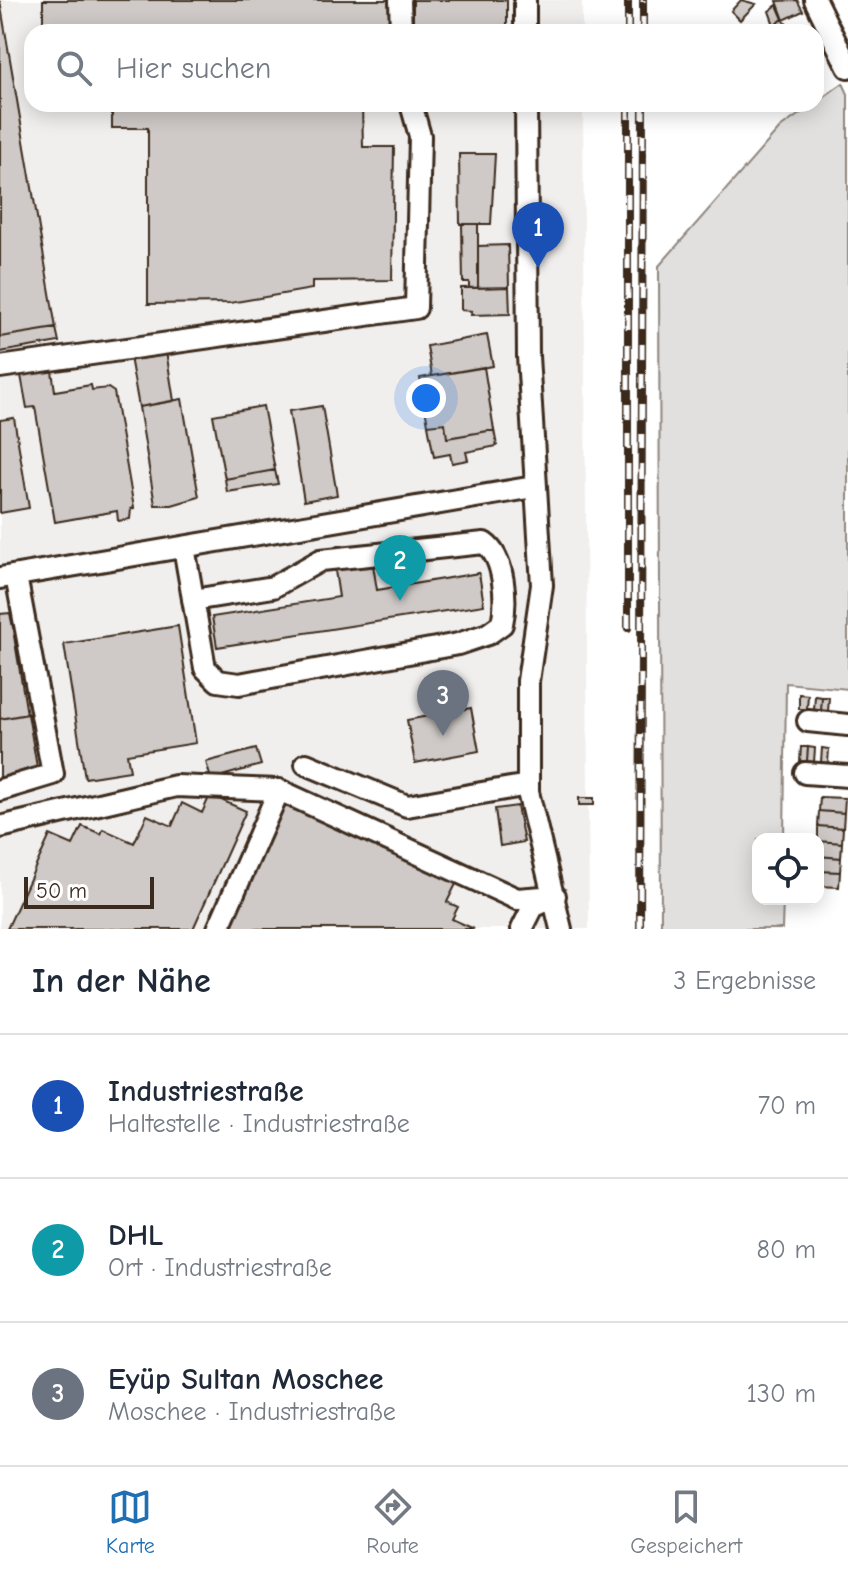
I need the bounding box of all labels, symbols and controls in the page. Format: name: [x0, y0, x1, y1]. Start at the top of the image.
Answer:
search box: [24, 24, 824, 112]
icon: search: [52, 46, 96, 90]
text: Hier suchen: [116, 51, 271, 86]
pin: 1: [512, 202, 564, 268]
your location: [406, 378, 446, 418]
pin: 2: [374, 535, 426, 601]
pin: 3: [417, 670, 469, 736]
map controls: [752, 833, 824, 905]
button: locate: [752, 833, 824, 905]
scale bar: [24, 873, 154, 909]
text: 50 m: [36, 878, 87, 904]
text: In der Nähe: [32, 961, 211, 1001]
text: 3 Ergebnisse: [673, 966, 816, 996]
text: Industriestraße: [108, 1074, 304, 1109]
text: 1: [53, 1091, 63, 1121]
text: 70 m: [758, 1091, 816, 1121]
text: Haltestelle · Industriestraße: [108, 1109, 410, 1139]
text: DHL: [108, 1218, 164, 1253]
text: 2: [52, 1235, 64, 1265]
text: 80 m: [757, 1235, 816, 1265]
text: Ort · Industriestraße: [108, 1253, 332, 1283]
text: Eyüp Sultan Moschee: [108, 1362, 384, 1397]
text: 3: [52, 1379, 64, 1409]
text: 130 m: [747, 1379, 816, 1409]
text: Moschee · Industriestraße: [108, 1397, 396, 1427]
tab: Karte: [106, 1485, 155, 1559]
tab: Route: [366, 1485, 419, 1559]
tab: Gespeichert: [630, 1485, 742, 1559]

